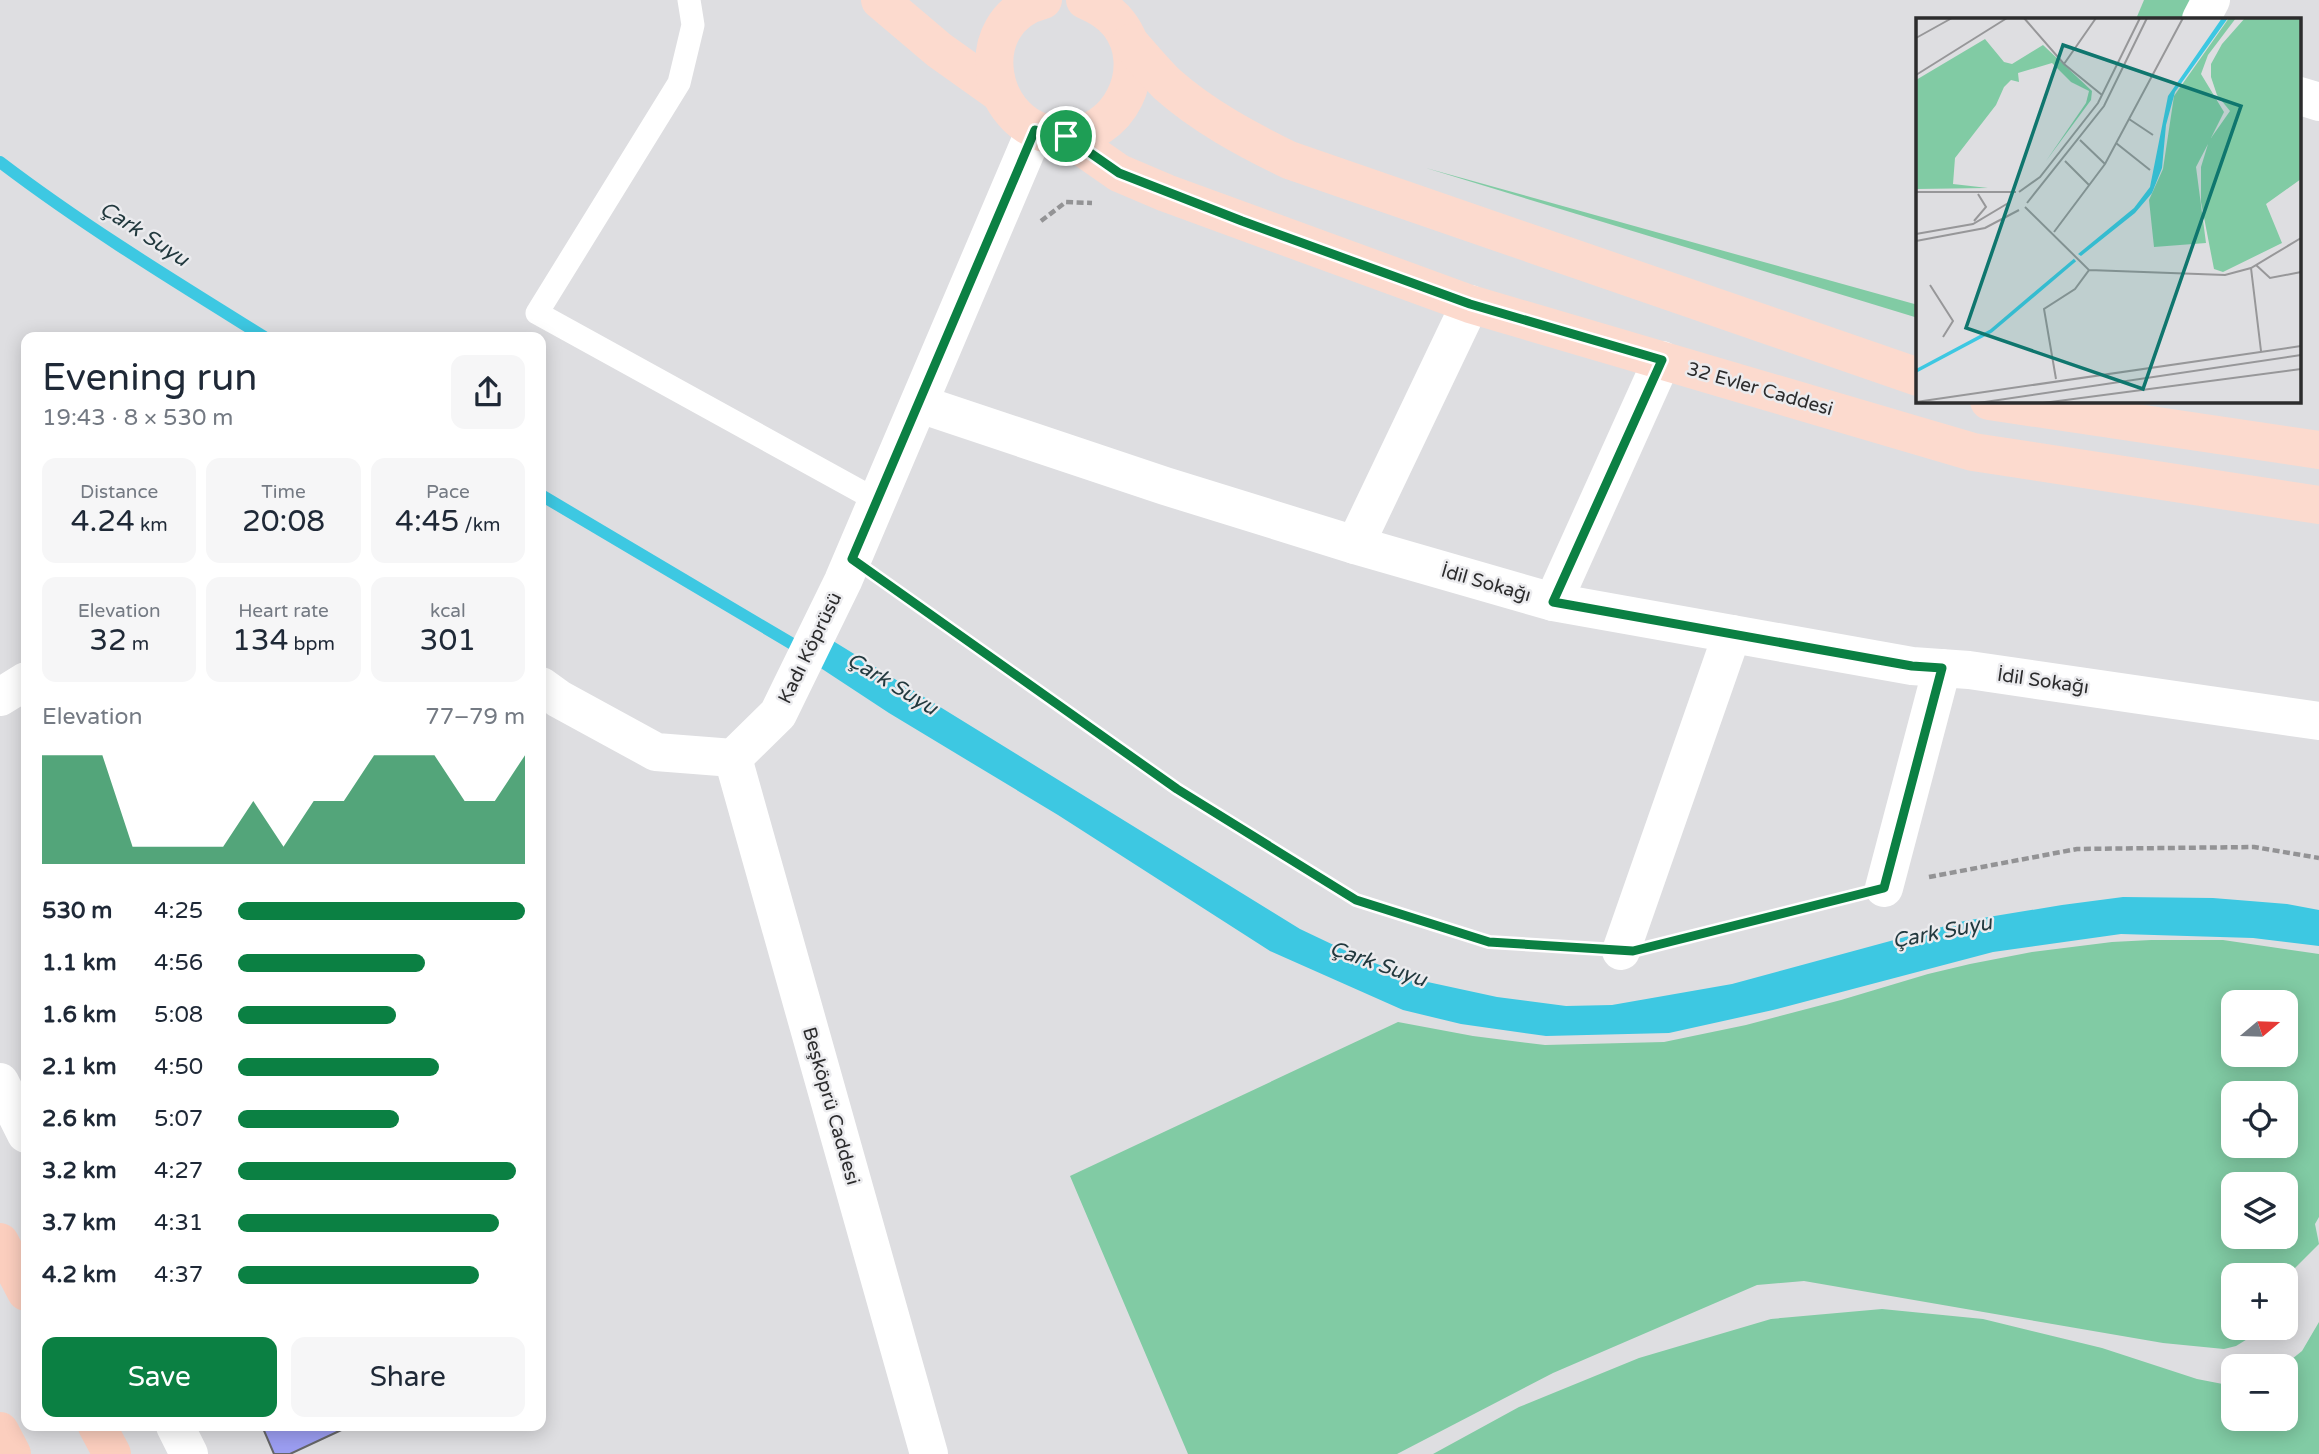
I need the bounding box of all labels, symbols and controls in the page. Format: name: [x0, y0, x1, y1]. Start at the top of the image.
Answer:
inset map: [1916, 18, 2302, 402]
pin: [1036, 106, 1096, 166]
icon: arrive: [1047, 117, 1085, 155]
water label: Çark Suyu: [95, 196, 194, 273]
text: Evening run: [42, 355, 257, 401]
button: share: [451, 355, 525, 429]
street label: 32 Evler Caddesi: [1684, 358, 1836, 420]
text: 19:43 · 8 × 530 m: [42, 404, 233, 432]
text: Distance: [80, 481, 158, 503]
text: Time: [261, 481, 306, 503]
text: Pace: [426, 481, 470, 503]
text: 4.24: [71, 503, 135, 540]
text: 20:08: [242, 503, 325, 540]
text: 4:45: [395, 503, 459, 540]
text: km: [135, 514, 168, 536]
text: /km: [459, 514, 501, 536]
street label: İdil Sokağı: [1439, 560, 1533, 606]
street label: Kadı Köprüsü: [774, 589, 846, 707]
text: Elevation: [78, 600, 161, 622]
text: Heart rate: [238, 600, 329, 622]
text: kcal: [430, 600, 466, 622]
text: 32: [89, 622, 127, 659]
text: 134: [232, 622, 289, 659]
text: 301: [420, 622, 476, 659]
text: m: [127, 633, 149, 655]
text: bpm: [289, 633, 335, 655]
water label: Çark Suyu: [842, 647, 943, 721]
street label: İdil Sokağı: [1996, 664, 2090, 698]
text: Elevation: [42, 703, 143, 731]
text: 77–79 m: [425, 703, 525, 731]
text: 530 m: [42, 897, 112, 925]
text: 4:25: [154, 897, 203, 925]
water label: Çark Suyu: [1890, 910, 1995, 954]
water label: Çark Suyu: [1326, 936, 1431, 993]
text: 1.1 km: [42, 949, 117, 977]
text: 4:56: [154, 949, 203, 977]
north arrow: [2221, 990, 2298, 1068]
map controls: [2221, 990, 2298, 1431]
text: 1.6 km: [42, 1001, 117, 1029]
text: 5:08: [154, 1001, 203, 1029]
street label: Beşköprü Caddesi: [798, 1025, 864, 1187]
text: 2.1 km: [42, 1053, 117, 1081]
text: 4:50: [154, 1053, 203, 1081]
button: locate: [2221, 1081, 2298, 1158]
text: 2.6 km: [42, 1105, 117, 1133]
text: 5:07: [154, 1105, 203, 1133]
text: 3.2 km: [42, 1157, 117, 1185]
text: 4:27: [154, 1157, 203, 1185]
button: layers: [2221, 1172, 2298, 1249]
text: 3.7 km: [42, 1209, 116, 1237]
text: 4:31: [154, 1209, 203, 1237]
text: 4.2 km: [42, 1261, 117, 1289]
text: 4:37: [154, 1261, 203, 1289]
button: +: [2221, 1263, 2298, 1340]
button: Save: [42, 1337, 277, 1417]
button: Share: [291, 1337, 525, 1417]
button: −: [2221, 1354, 2298, 1431]

